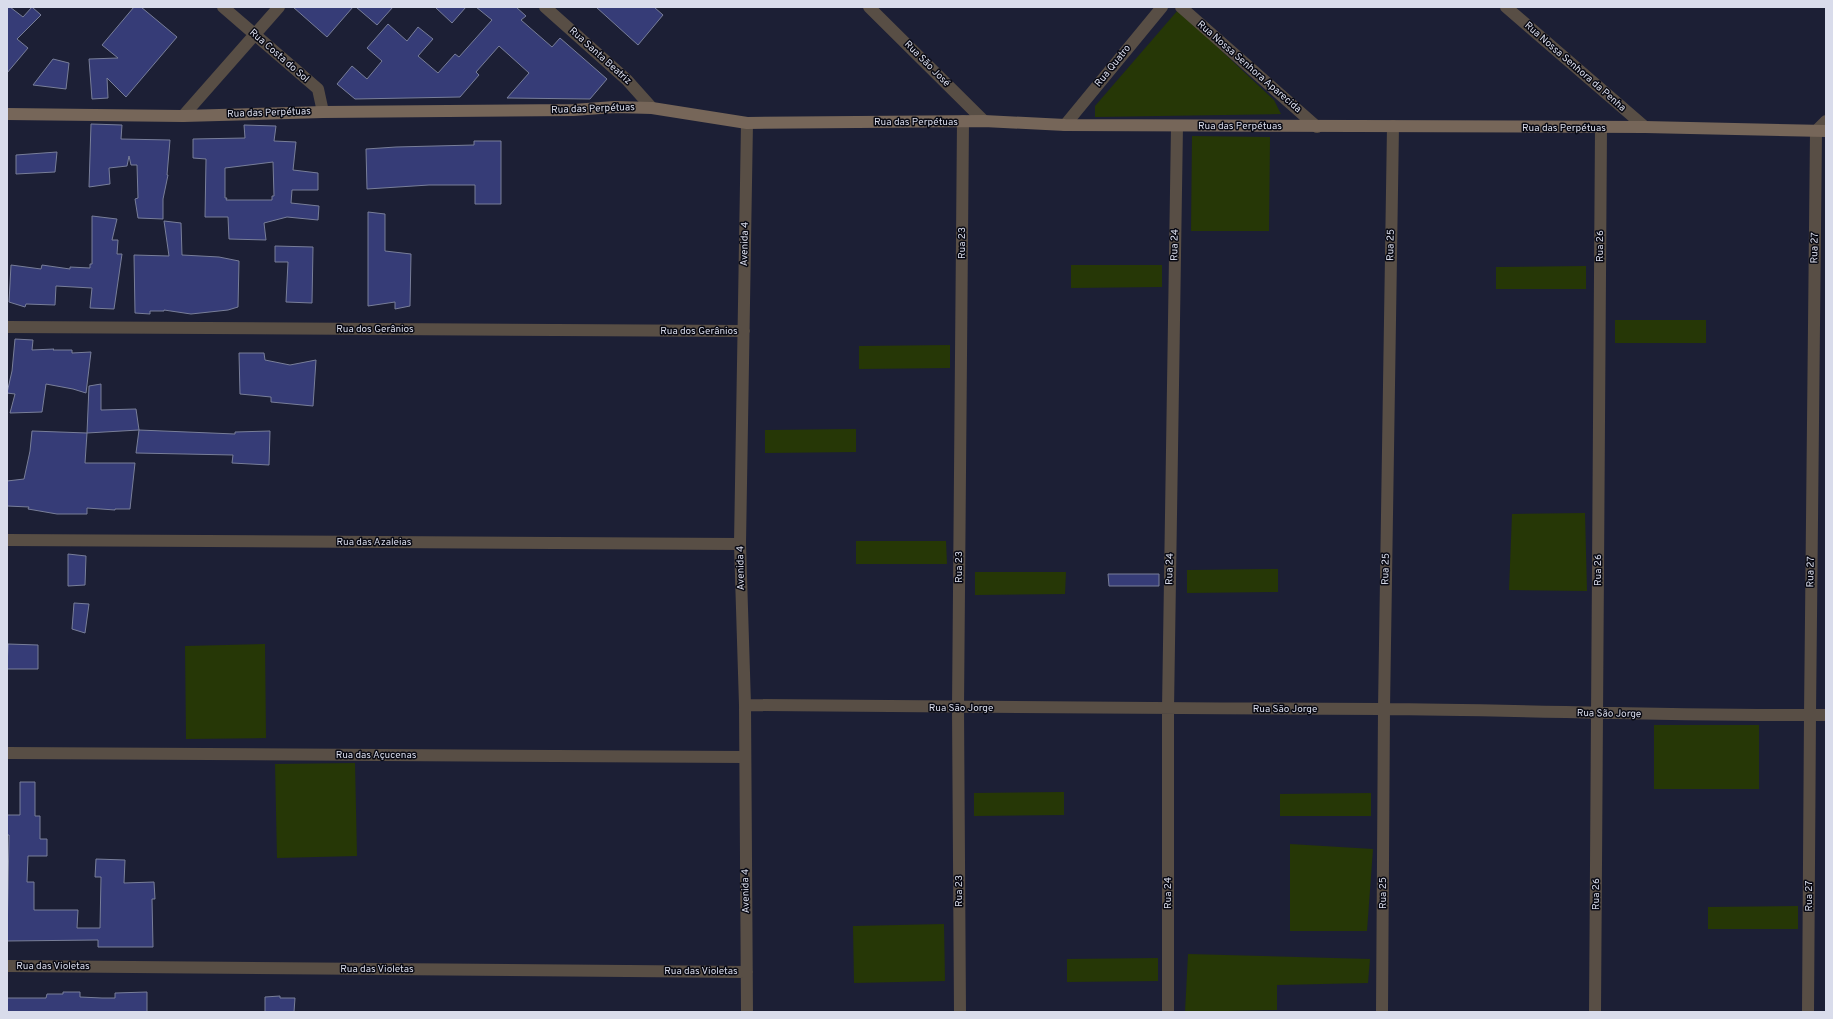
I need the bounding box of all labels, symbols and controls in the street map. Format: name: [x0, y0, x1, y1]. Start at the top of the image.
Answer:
street label: Rua Nossa Senhora Aparecida: [1194, 18, 1304, 116]
street label: Rua Nossa Senhora da Penha: [1522, 19, 1628, 115]
street label: Rua Santa Beatriz: [566, 24, 634, 88]
street label: Rua Costa do Sol: [246, 26, 312, 86]
street label: Rua São José: [901, 38, 953, 90]
street label: Rua Quatro: [1092, 42, 1134, 90]
street label: Rua das Perpétuas: [551, 101, 635, 117]
street label: Rua das Perpétuas: [227, 105, 311, 121]
street label: Rua das Perpétuas: [874, 116, 958, 129]
street label: Rua das Perpétuas: [1198, 120, 1282, 133]
street label: Rua das Perpétuas: [1522, 122, 1606, 135]
street label: Avenida 4: [738, 222, 752, 266]
street label: Rua 23: [956, 227, 969, 259]
street label: Rua 24: [1168, 229, 1182, 261]
street label: Rua 25: [1384, 229, 1398, 261]
street label: Rua 26: [1594, 230, 1607, 262]
street label: Rua 27: [1808, 232, 1822, 264]
street label: Rua dos Gerânios: [336, 323, 414, 336]
street label: Rua dos Gerânios: [660, 325, 738, 338]
street label: Rua das Azaleias: [337, 536, 412, 549]
street label: Avenida 4: [734, 546, 748, 590]
street label: Rua 23: [953, 551, 966, 583]
street label: Rua 24: [1163, 553, 1177, 585]
street label: Rua 25: [1379, 553, 1393, 585]
street label: Rua 26: [1592, 554, 1605, 586]
street label: Rua 27: [1804, 556, 1818, 588]
street label: Rua São Jorge: [929, 702, 993, 715]
street label: Rua São Jorge: [1253, 703, 1317, 716]
street label: Rua São Jorge: [1577, 707, 1641, 721]
street label: Rua das Açucenas: [336, 749, 417, 762]
street label: Avenida 4: [739, 869, 753, 913]
street label: Rua 23: [953, 875, 966, 907]
street label: Rua 24: [1162, 877, 1175, 909]
street label: Rua 25: [1377, 877, 1390, 909]
street label: Rua 26: [1590, 878, 1603, 910]
street label: Rua 27: [1803, 880, 1816, 912]
street label: Rua das Violetas: [16, 960, 90, 973]
street label: Rua das Violetas: [340, 963, 414, 976]
street label: Rua das Violetas: [664, 965, 738, 978]

